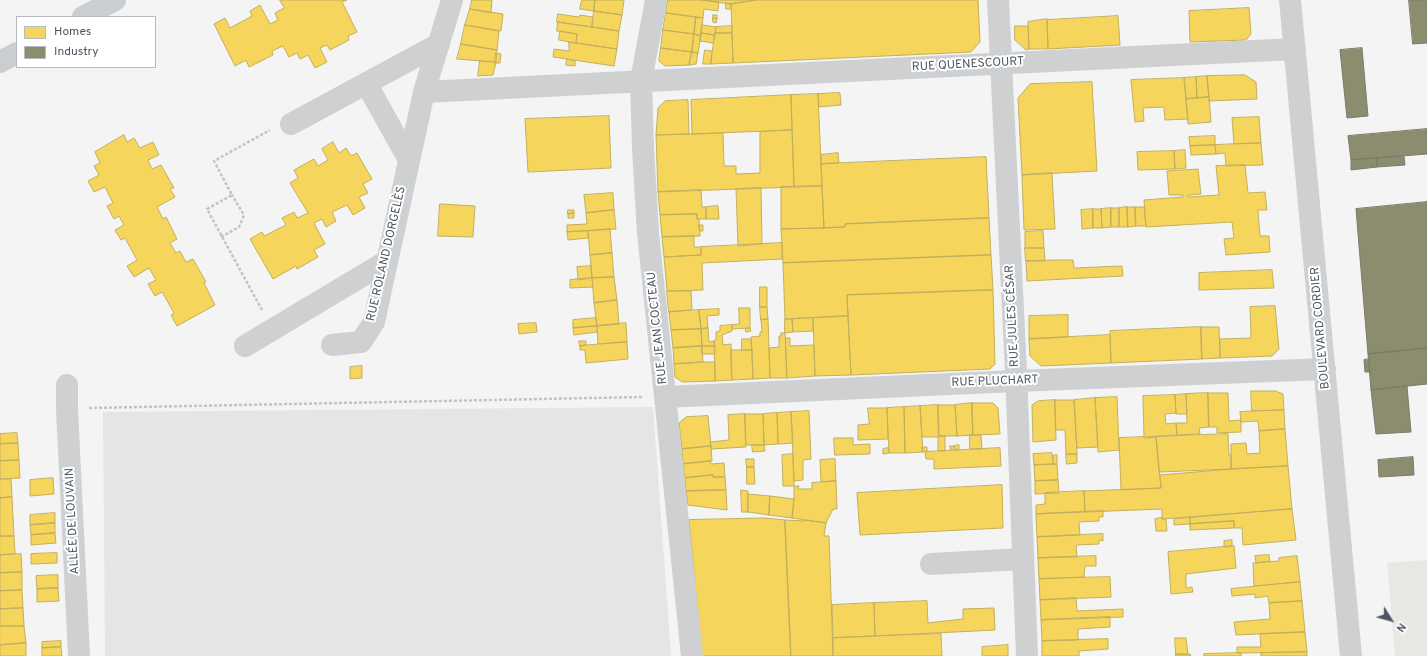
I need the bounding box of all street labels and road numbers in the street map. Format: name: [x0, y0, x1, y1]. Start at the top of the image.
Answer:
street label: RUE QUENESCOURT: [912, 55, 1024, 75]
street label: RUE ROLAND DORGELÈS: [364, 185, 410, 323]
street label: RUE JULES CÉSAR: [1003, 265, 1023, 367]
street label: BOULEVARD CORDIER: [1308, 266, 1334, 390]
street label: RUE JEAN COCTEAU: [645, 271, 671, 385]
street label: RUE PLUCHART: [951, 373, 1039, 391]
street label: ALLÉE DE LOUVAIN: [63, 467, 83, 575]

